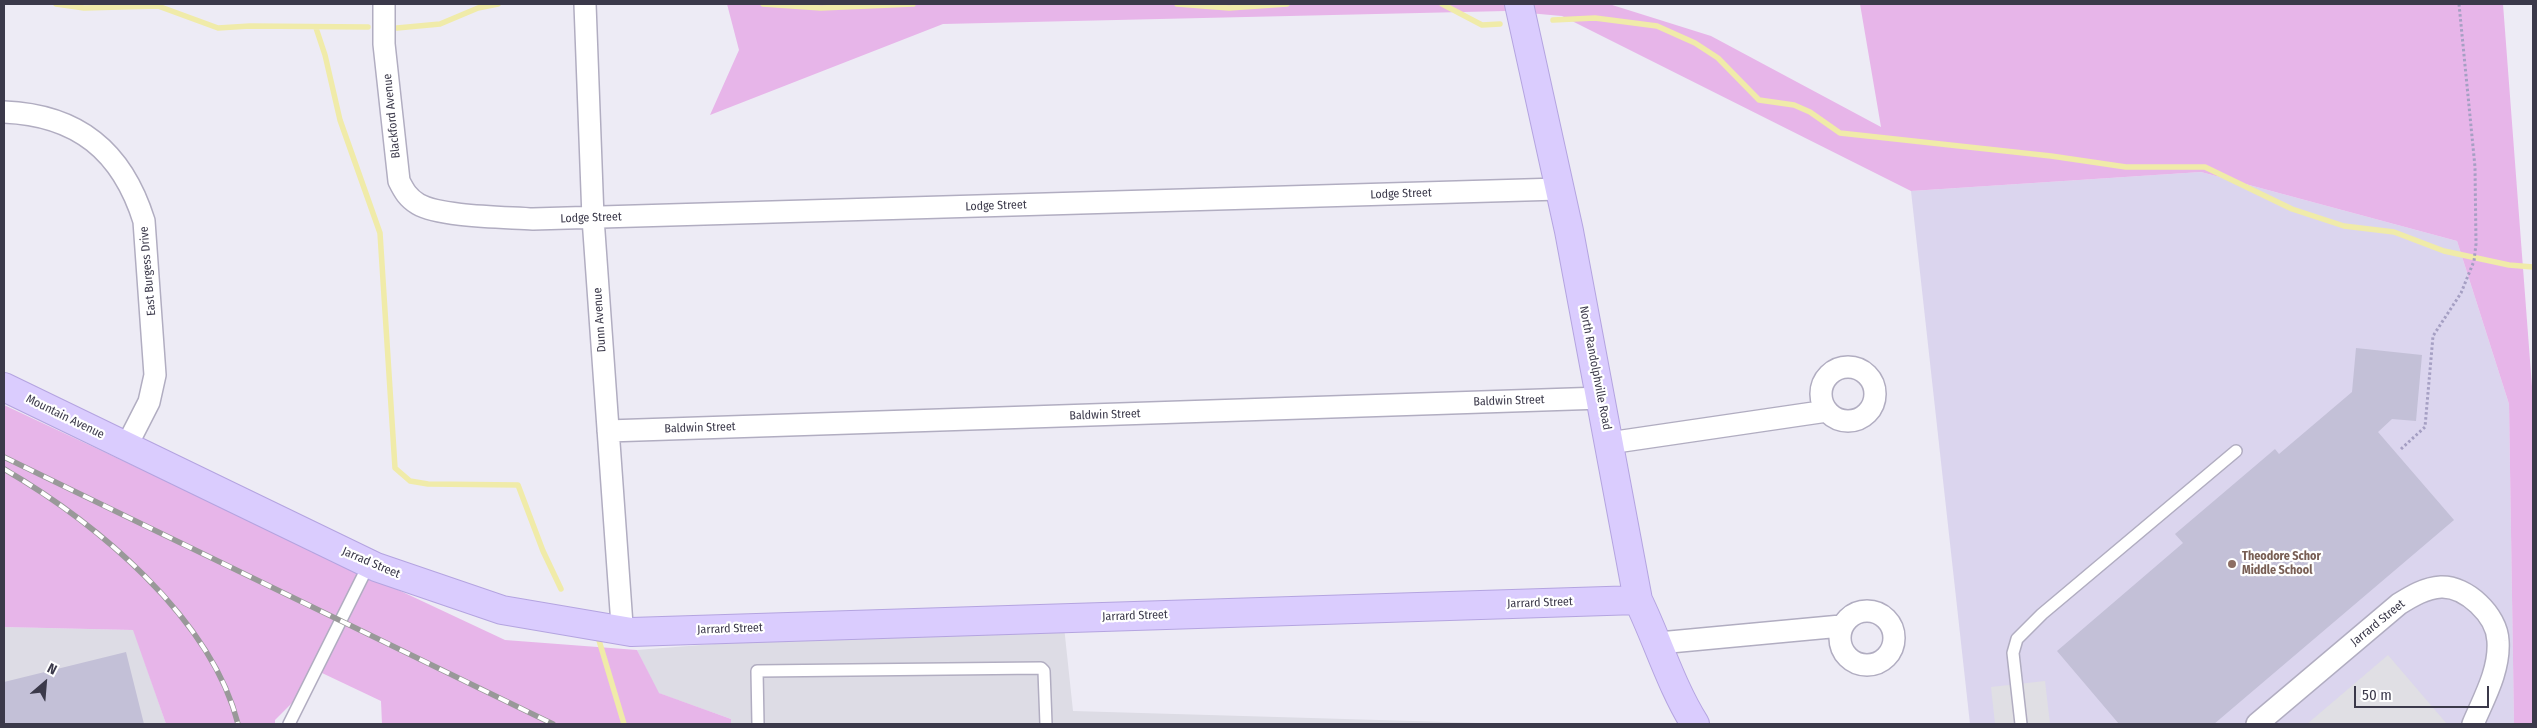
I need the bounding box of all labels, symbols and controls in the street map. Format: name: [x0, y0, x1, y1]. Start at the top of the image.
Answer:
street label: Blackford Avenue: [380, 73, 404, 159]
street label: Lodge Street: [1370, 186, 1432, 202]
street label: Lodge Street: [965, 198, 1027, 214]
street label: Lodge Street: [560, 210, 622, 226]
street label: East Burgess Drive: [137, 226, 159, 316]
street label: Dunn Avenue: [591, 287, 609, 353]
street label: North Randolphville Road: [1576, 305, 1614, 431]
street label: Mountain Avenue: [23, 392, 107, 442]
street label: Baldwin Street: [1473, 393, 1545, 409]
street label: Baldwin Street: [1069, 407, 1141, 423]
street label: Baldwin Street: [664, 420, 736, 436]
street label: Jarrad Street: [340, 544, 402, 582]
place label: Theodore Schor Middle School: [2242, 550, 2321, 578]
marker: Theodore Schor Middle School: [2226, 558, 2238, 570]
street label: Jarrard Street: [1507, 595, 1573, 611]
street label: Jarrard Street: [2348, 597, 2408, 649]
street label: Jarrard Street: [1102, 608, 1168, 624]
street label: Jarrard Street: [697, 621, 763, 637]
north arrow: [20, 658, 70, 708]
text: N: [44, 660, 60, 679]
scale bar: [2357, 676, 2492, 708]
text: 50 m: [2362, 686, 2392, 704]

